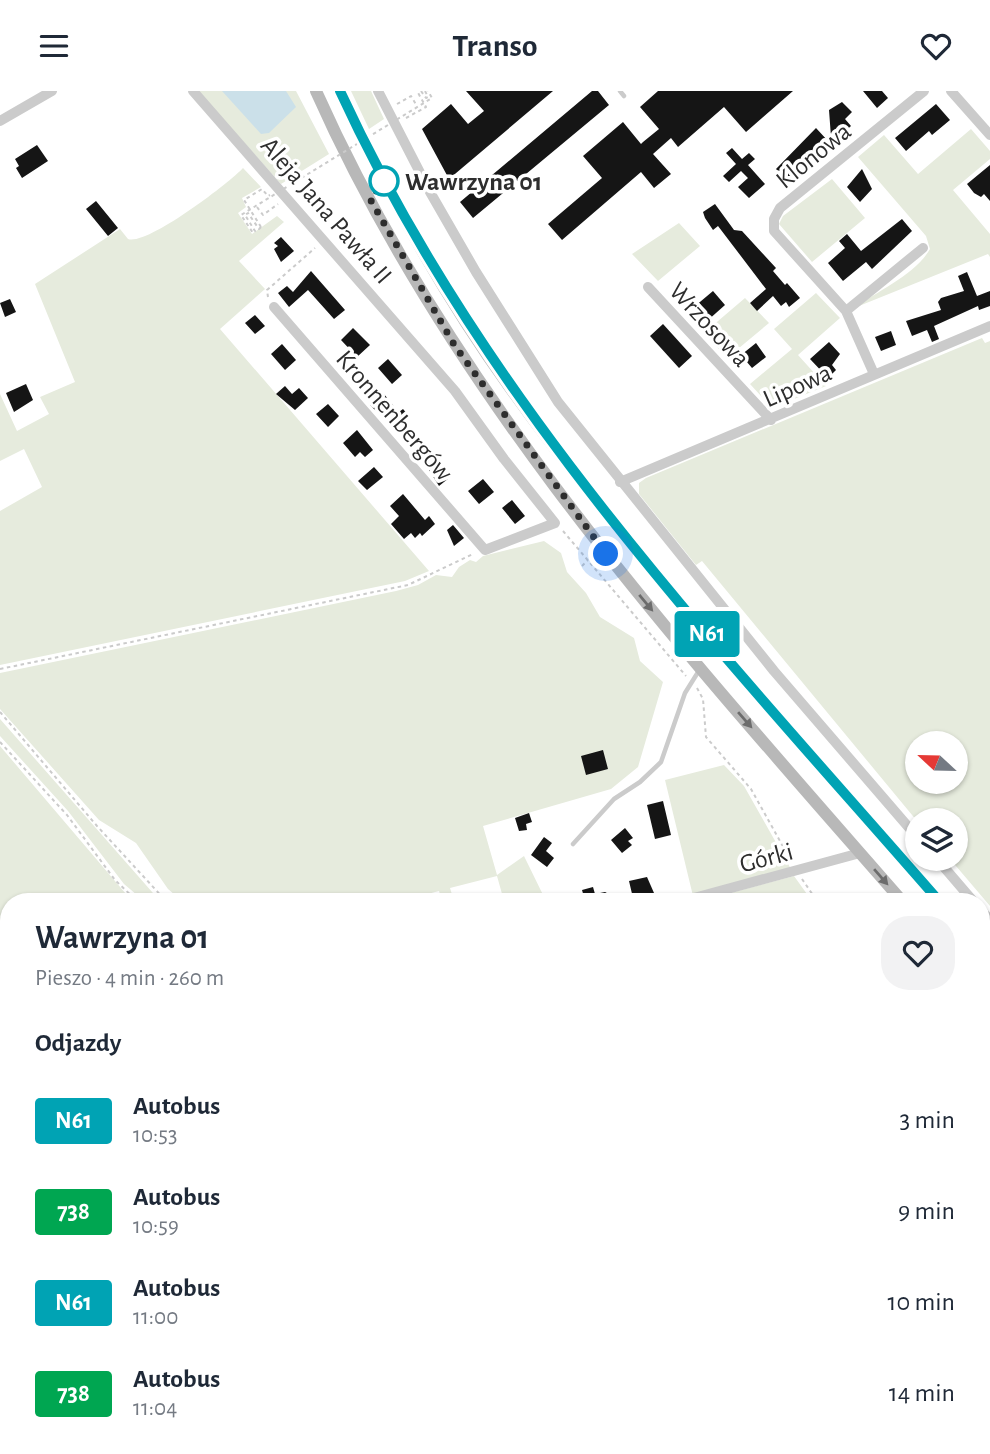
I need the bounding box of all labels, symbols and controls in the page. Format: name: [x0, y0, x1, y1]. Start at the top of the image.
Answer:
icon: menu: [35, 27, 73, 65]
icon: heart: [917, 27, 955, 65]
text: Transo: [452, 30, 538, 62]
street label: Klonowa: [771, 118, 856, 194]
street label: Aleja Jana Pawła II: [256, 132, 397, 289]
marker: Wawrzyna 01: [369, 166, 399, 196]
place label: Wawrzyna 01: [405, 169, 542, 195]
street label: Wrzosowa: [664, 278, 754, 372]
street label: Kronnenbergów: [331, 346, 458, 486]
street label: Lipowa: [759, 359, 836, 412]
your location: [588, 536, 623, 571]
one-way arrow: [638, 595, 653, 612]
line badge: N61: [667, 611, 747, 657]
text: N61: [689, 622, 725, 646]
one-way arrow: [737, 711, 753, 729]
north arrow: [905, 731, 968, 795]
map controls: [905, 731, 968, 871]
button: layers: [905, 808, 968, 871]
street label: Górki: [737, 838, 796, 878]
one-way arrow: [873, 868, 889, 886]
button: heart: [881, 916, 955, 990]
text: Wawrzyna 01: [35, 922, 209, 955]
text: Pieszo · 4 min · 260 m: [35, 967, 224, 990]
text: Odjazdy: [35, 1030, 121, 1056]
text: Autobus: [133, 1093, 220, 1119]
text: 3 min: [899, 1107, 955, 1133]
text: N61: [55, 1109, 92, 1133]
text: 10:53: [133, 1124, 177, 1147]
text: Autobus: [133, 1184, 220, 1210]
text: 9 min: [898, 1198, 955, 1224]
text: 738: [57, 1200, 90, 1224]
text: 10:59: [133, 1215, 179, 1238]
text: Autobus: [133, 1275, 220, 1301]
text: 10 min: [888, 1289, 955, 1315]
text: N61: [55, 1291, 92, 1315]
text: 11:00: [133, 1306, 178, 1329]
text: Autobus: [133, 1366, 220, 1392]
text: 14 min: [889, 1380, 955, 1406]
text: 738: [57, 1382, 90, 1406]
text: 11:04: [133, 1397, 177, 1420]

